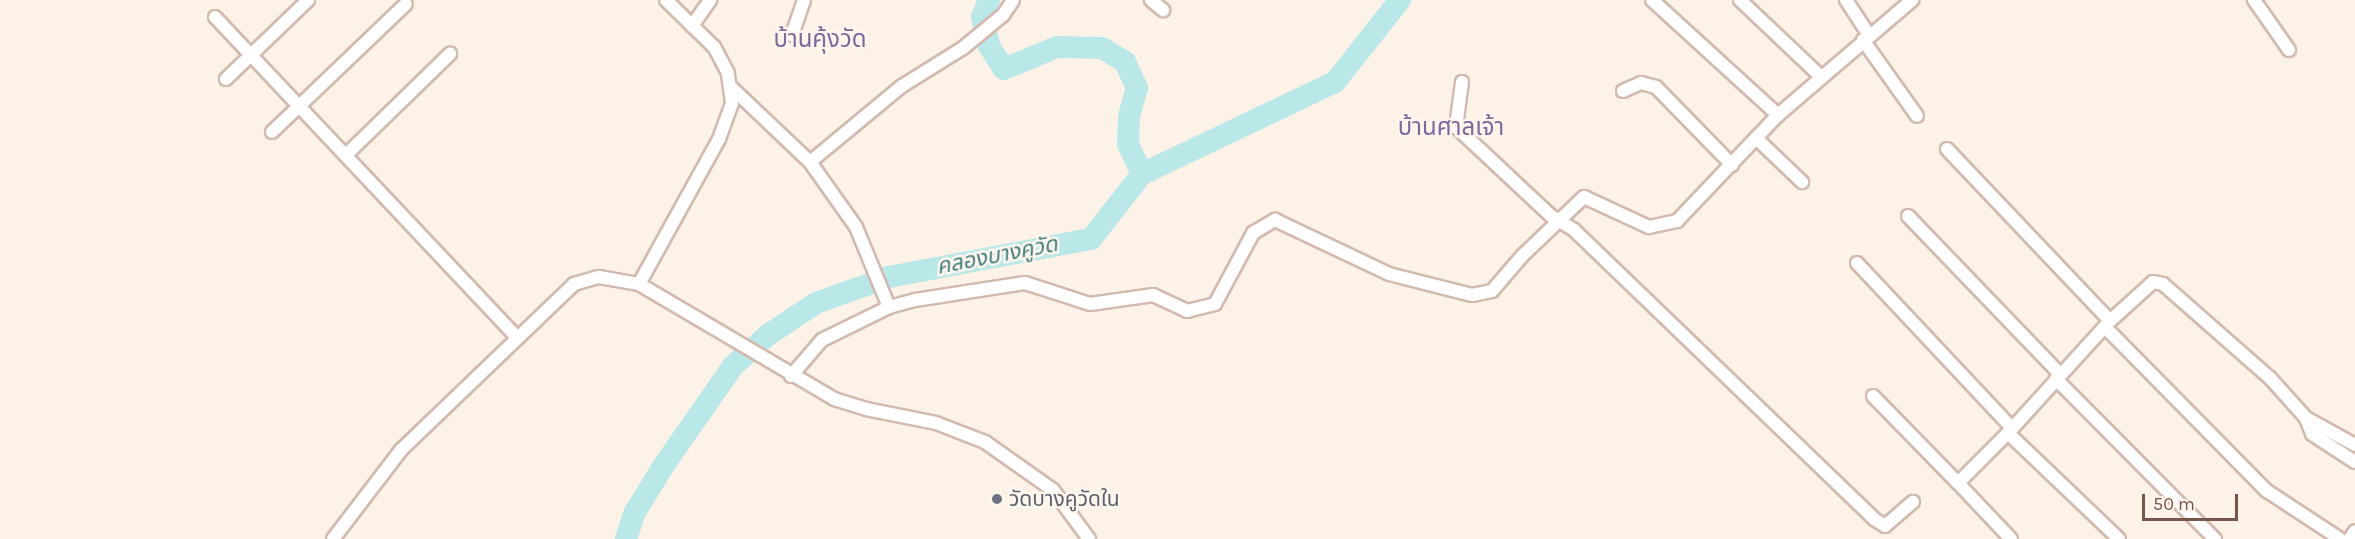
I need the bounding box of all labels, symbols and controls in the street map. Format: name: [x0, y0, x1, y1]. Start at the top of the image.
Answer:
district label: บ้านคุ้งวัด: [773, 26, 867, 54]
district label: บ้านศาลเจ้า: [1398, 114, 1504, 142]
water label: คลองบางคูวัด: [934, 231, 1060, 281]
scale bar: [2145, 482, 2241, 520]
place label: วัดบางคูวัดใน: [1009, 486, 1120, 512]
marker: วัดบางคูวัดใน: [990, 492, 1004, 506]
text: 50 m: [2153, 493, 2195, 515]

